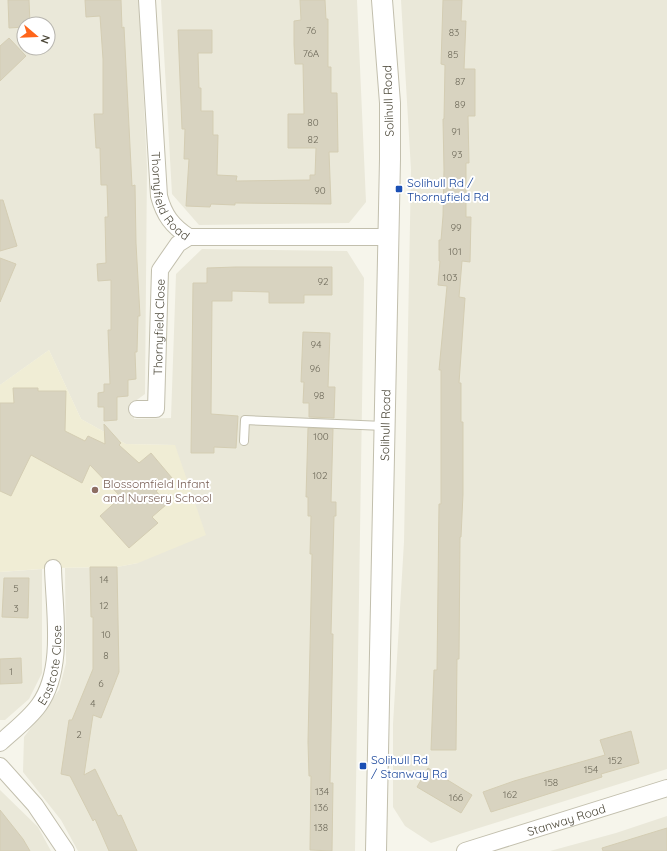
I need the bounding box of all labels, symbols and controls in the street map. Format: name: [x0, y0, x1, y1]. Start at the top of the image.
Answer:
north arrow: [16, 16, 56, 56]
house number: 76: [306, 24, 317, 37]
house number: 83: [449, 26, 459, 39]
text: N: [38, 33, 53, 45]
house number: 76A: [303, 47, 320, 60]
house number: 85: [448, 48, 458, 61]
street label: Solihull Road: [379, 65, 397, 137]
house number: 87: [455, 75, 465, 88]
house number: 89: [455, 98, 466, 111]
house number: 80: [307, 116, 319, 129]
house number: 91: [451, 125, 461, 138]
house number: 82: [308, 133, 319, 146]
house number: 93: [452, 148, 462, 161]
street label: Thornyfield Road: [149, 151, 193, 243]
place label: Solihull Rd / Thornyfield Rd: [407, 175, 489, 204]
house number: 90: [314, 184, 326, 197]
marker: Solihull Rd / Thornyfield Rd: [394, 184, 404, 194]
house number: 99: [450, 221, 462, 234]
house number: 101: [448, 245, 462, 258]
house number: 103: [443, 271, 457, 284]
house number: 92: [317, 275, 329, 288]
street label: Thornyfield Close: [149, 278, 167, 376]
house number: 94: [311, 338, 321, 351]
house number: 96: [310, 362, 321, 375]
house number: 98: [314, 389, 324, 402]
street label: Solihull Road: [376, 389, 393, 461]
house number: 100: [313, 430, 329, 443]
house number: 102: [312, 469, 328, 482]
place label: Blossomfield Infant and Nursery School: [103, 476, 212, 505]
marker: Blossomfield Infant and Nursery School: [90, 485, 100, 495]
house number: 14: [100, 573, 108, 586]
house number: 5: [13, 582, 19, 595]
house number: 12: [99, 599, 109, 612]
house number: 3: [13, 602, 19, 615]
street label: Eastcote Close: [34, 625, 64, 708]
house number: 10: [101, 628, 111, 641]
house number: 8: [103, 649, 109, 662]
house number: 1: [9, 665, 13, 678]
house number: 6: [98, 677, 104, 690]
house number: 4: [90, 697, 96, 710]
house number: 2: [76, 728, 82, 741]
place label: Solihull Rd / Stanway Rd: [371, 752, 447, 781]
house number: 152: [608, 754, 623, 767]
marker: Solihull Rd / Stanway Rd: [358, 761, 368, 771]
house number: 154: [584, 763, 598, 776]
house number: 158: [544, 776, 558, 789]
house number: 134: [315, 785, 329, 798]
house number: 162: [503, 788, 518, 801]
house number: 166: [449, 791, 464, 804]
street label: Stanway Road: [525, 800, 607, 839]
house number: 136: [314, 801, 329, 814]
house number: 138: [314, 821, 328, 834]

